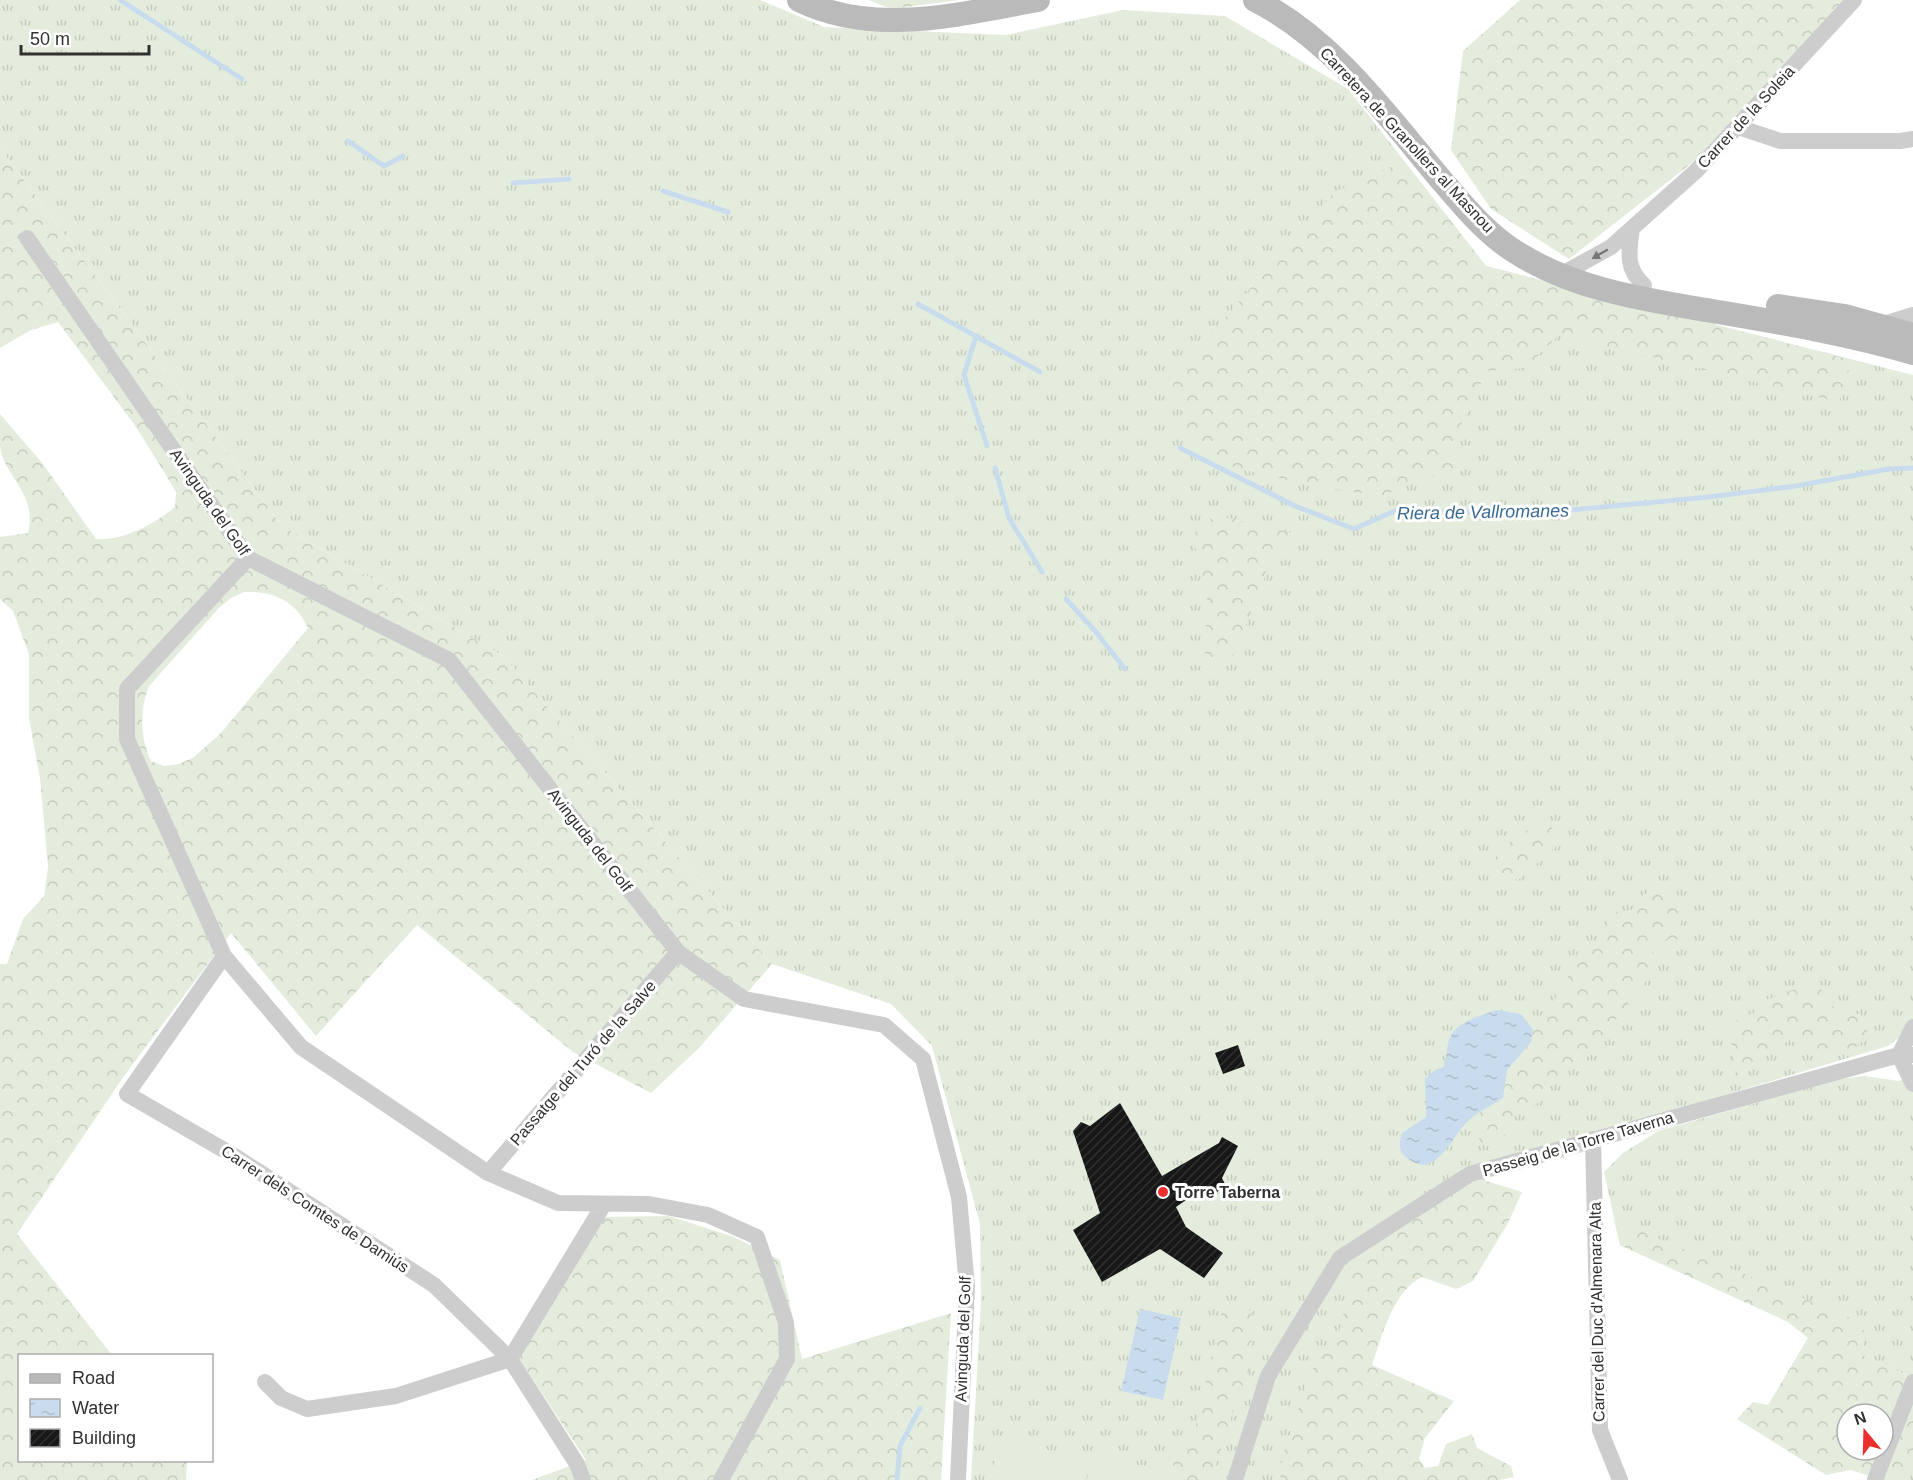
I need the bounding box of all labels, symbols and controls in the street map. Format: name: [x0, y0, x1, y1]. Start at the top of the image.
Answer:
scale bar: [21, 18, 148, 56]
text: 50 m: [30, 29, 70, 49]
street label: Carretera de Granollers al Masnou: [1317, 44, 1497, 236]
street label: Carrer de la Soleia: [1694, 62, 1798, 172]
one-way arrow: [1591, 249, 1608, 259]
street label: Avinguda del Golf: [167, 446, 253, 559]
water label: Riera de Vallromanes: [1397, 500, 1569, 524]
street label: Avinguda del Golf: [545, 785, 636, 895]
street label: Passatge del Turó de la Salve: [507, 977, 659, 1149]
street label: Passeig de la Torre Taverna: [1481, 1109, 1675, 1179]
street label: Carrer dels Comtes de Damiús: [218, 1142, 412, 1276]
place label: Torre Taberna: [1175, 1184, 1280, 1201]
marker: Torre Taberna: [1156, 1185, 1170, 1199]
street label: Carrer del Duc d'Almenara Alta: [1587, 1202, 1607, 1422]
street label: Avinguda del Golf: [952, 1275, 974, 1402]
legend: [18, 1354, 213, 1462]
text: Road: [72, 1368, 115, 1388]
text: Water: [72, 1398, 119, 1418]
north arrow: [1835, 1402, 1895, 1462]
text: N: [1852, 1408, 1869, 1428]
text: Building: [72, 1428, 136, 1448]

